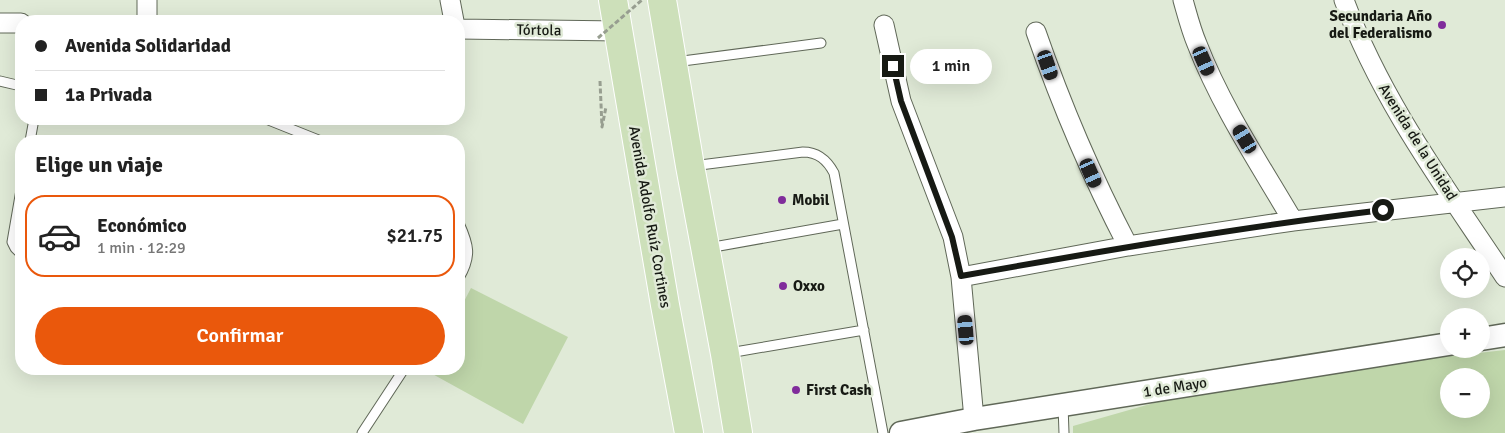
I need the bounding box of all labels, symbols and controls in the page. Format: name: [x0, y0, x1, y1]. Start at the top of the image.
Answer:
place label: Secundaria Año del Federalismo: [1329, 7, 1432, 42]
marker: Secundaria Año del Federalismo: [1436, 19, 1448, 31]
street label: Tórtola: [516, 21, 562, 39]
text: Avenida Solidaridad: [65, 34, 231, 58]
car: [1191, 44, 1216, 78]
callout: 1 min: [910, 48, 993, 84]
car: [1036, 48, 1059, 82]
route end: [882, 55, 904, 77]
text: 1 min: [932, 56, 970, 76]
street label: Avenida de la Unidad: [1375, 80, 1461, 204]
text: 1a Privada: [65, 83, 152, 107]
car: [1230, 122, 1259, 156]
street label: Avenida Adolfo Ruíz Cortines: [625, 125, 675, 310]
text: Elige un viaje: [35, 151, 163, 178]
car: [1078, 156, 1103, 190]
place label: Mobil: [792, 191, 830, 209]
marker: Mobil: [776, 194, 788, 206]
route start: [1372, 199, 1394, 221]
icon: car: [37, 214, 82, 259]
text: Económico: [97, 214, 187, 238]
text: $21.75: [386, 224, 443, 248]
text: 1 min · 12:29: [97, 238, 186, 258]
map controls: [1440, 248, 1490, 418]
button: locate: [1440, 248, 1490, 298]
place label: Oxxo: [793, 277, 825, 295]
marker: Oxxo: [777, 280, 789, 292]
button: Confirmar: [35, 307, 445, 365]
button: +: [1440, 308, 1490, 358]
car: [957, 314, 974, 346]
button: −: [1440, 368, 1490, 418]
street label: 1 de Mayo: [1142, 373, 1208, 401]
place label: First Cash: [806, 381, 872, 399]
marker: First Cash: [790, 384, 802, 396]

